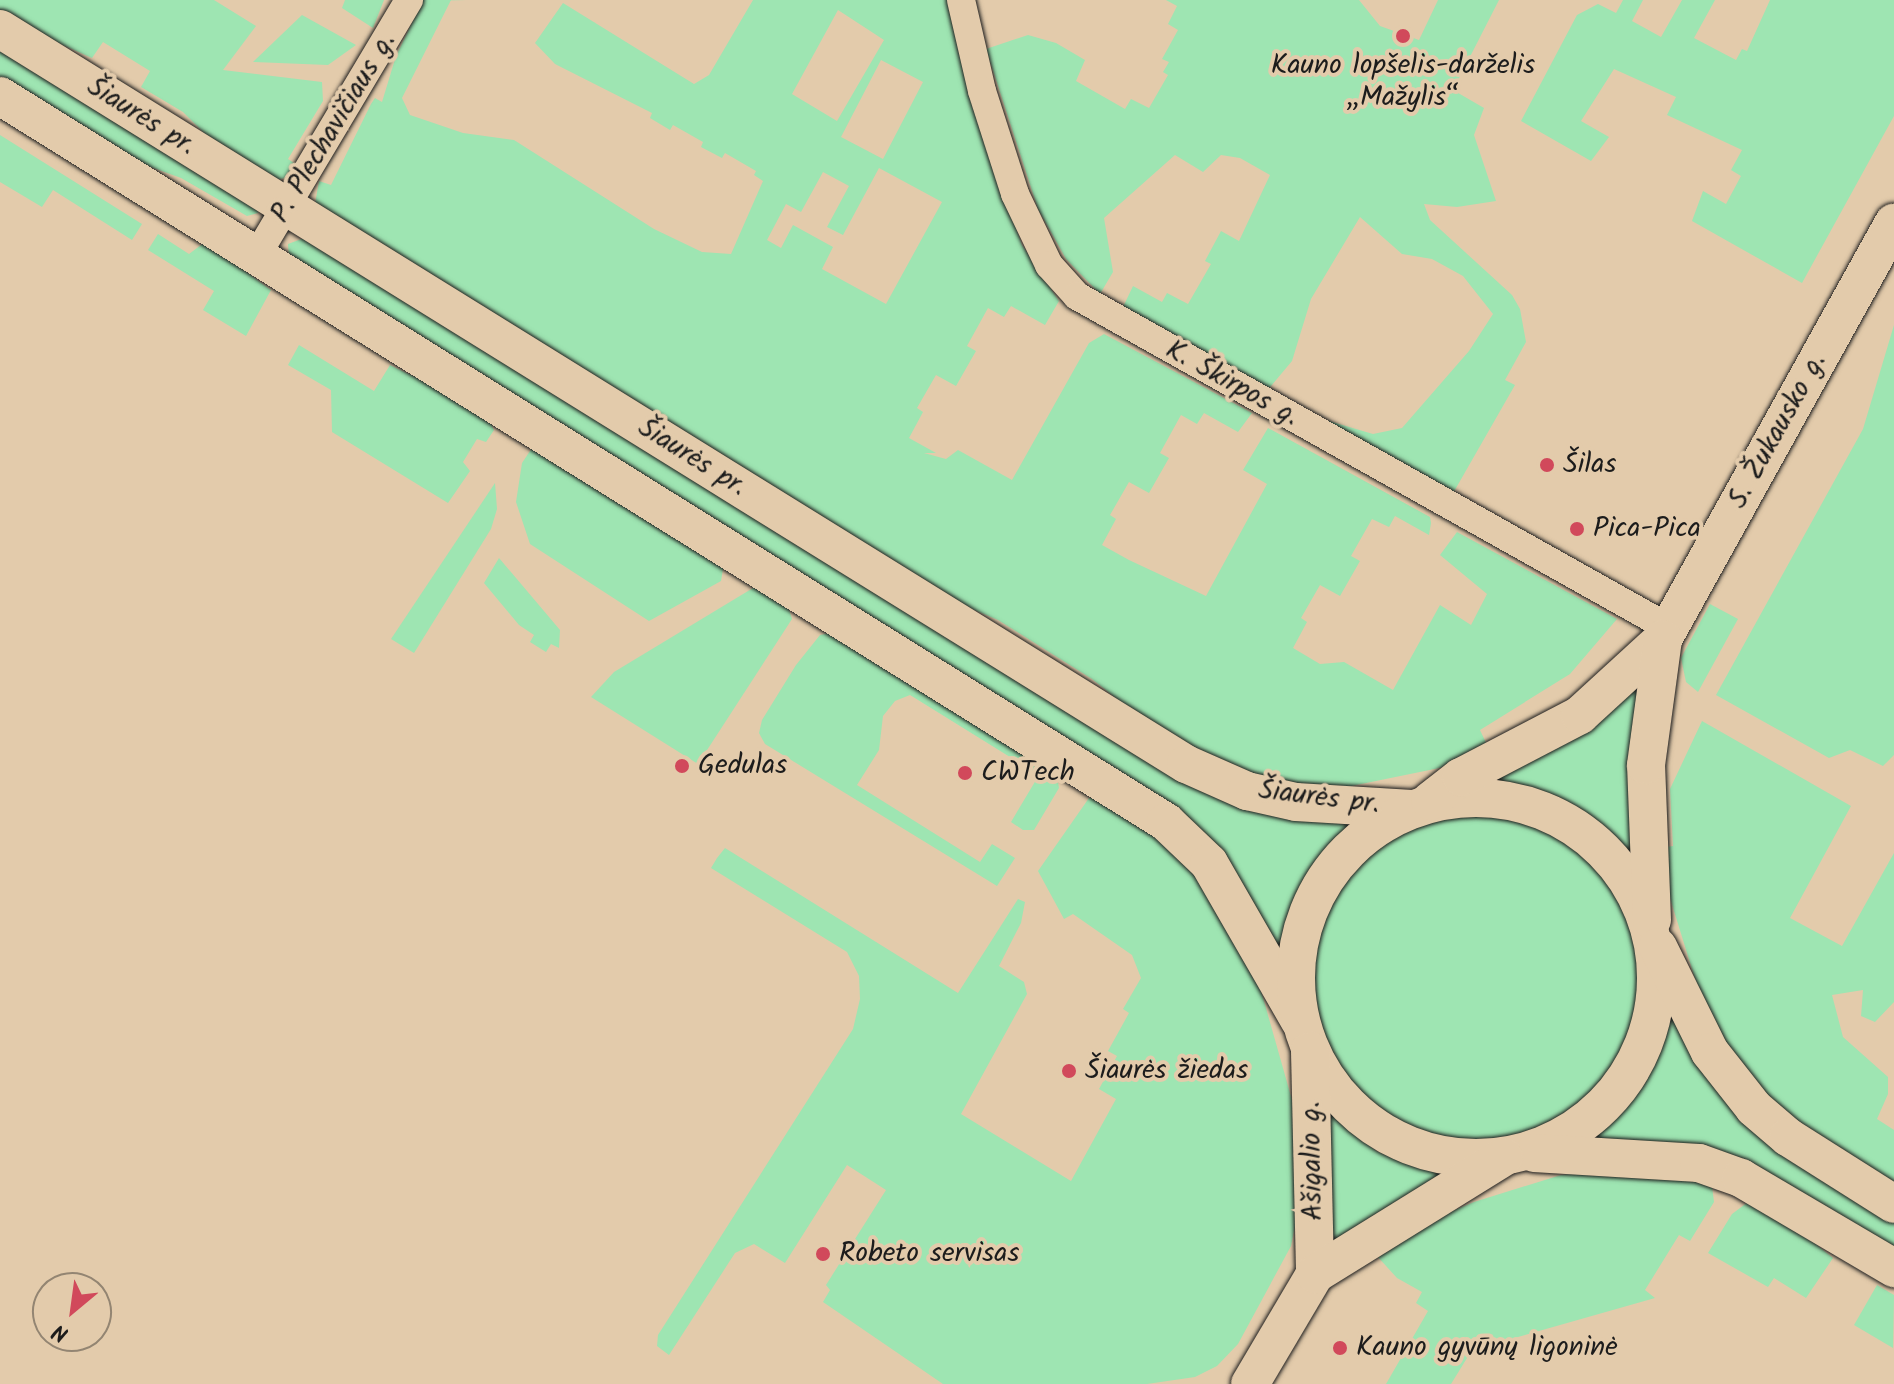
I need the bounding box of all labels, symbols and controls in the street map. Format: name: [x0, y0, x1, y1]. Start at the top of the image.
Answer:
street label: P. Plechavičiaus g.: [264, 27, 404, 229]
marker: Kauno lopšelis-darželis „Mažylis“: [1394, 27, 1412, 45]
place label: Kauno lopšelis-darželis „Mažylis“: [1271, 49, 1535, 115]
street label: Šiaurės pr.: [80, 70, 202, 164]
street label: K. Škirpos g.: [1159, 334, 1305, 434]
street label: S. Žukausko g.: [1722, 348, 1834, 514]
street label: Šiaurės pr.: [631, 411, 753, 505]
place label: Šilas: [1563, 448, 1616, 482]
marker: Šilas: [1538, 456, 1556, 474]
place label: Pica-Pica: [1593, 512, 1701, 546]
marker: Pica-Pica: [1568, 520, 1586, 538]
place label: Gedulas: [698, 749, 787, 783]
place label: CWTech: [981, 756, 1075, 790]
marker: Gedulas: [673, 757, 691, 775]
marker: CWTech: [956, 764, 974, 782]
street label: Šiaurės pr.: [1256, 774, 1382, 822]
place label: Šiaurės žiedas: [1085, 1054, 1248, 1088]
marker: Šiaurės žiedas: [1060, 1062, 1078, 1080]
street label: Ašigalio g.: [1295, 1101, 1331, 1221]
place label: Robeto servisas: [839, 1237, 1019, 1271]
marker: Robeto servisas: [814, 1245, 832, 1263]
north arrow: [32, 1272, 112, 1352]
text: N: [47, 1313, 76, 1350]
place label: Kauno gyvūnų ligoninė: [1356, 1331, 1617, 1365]
marker: Kauno gyvūnų ligoninė: [1331, 1339, 1349, 1357]

